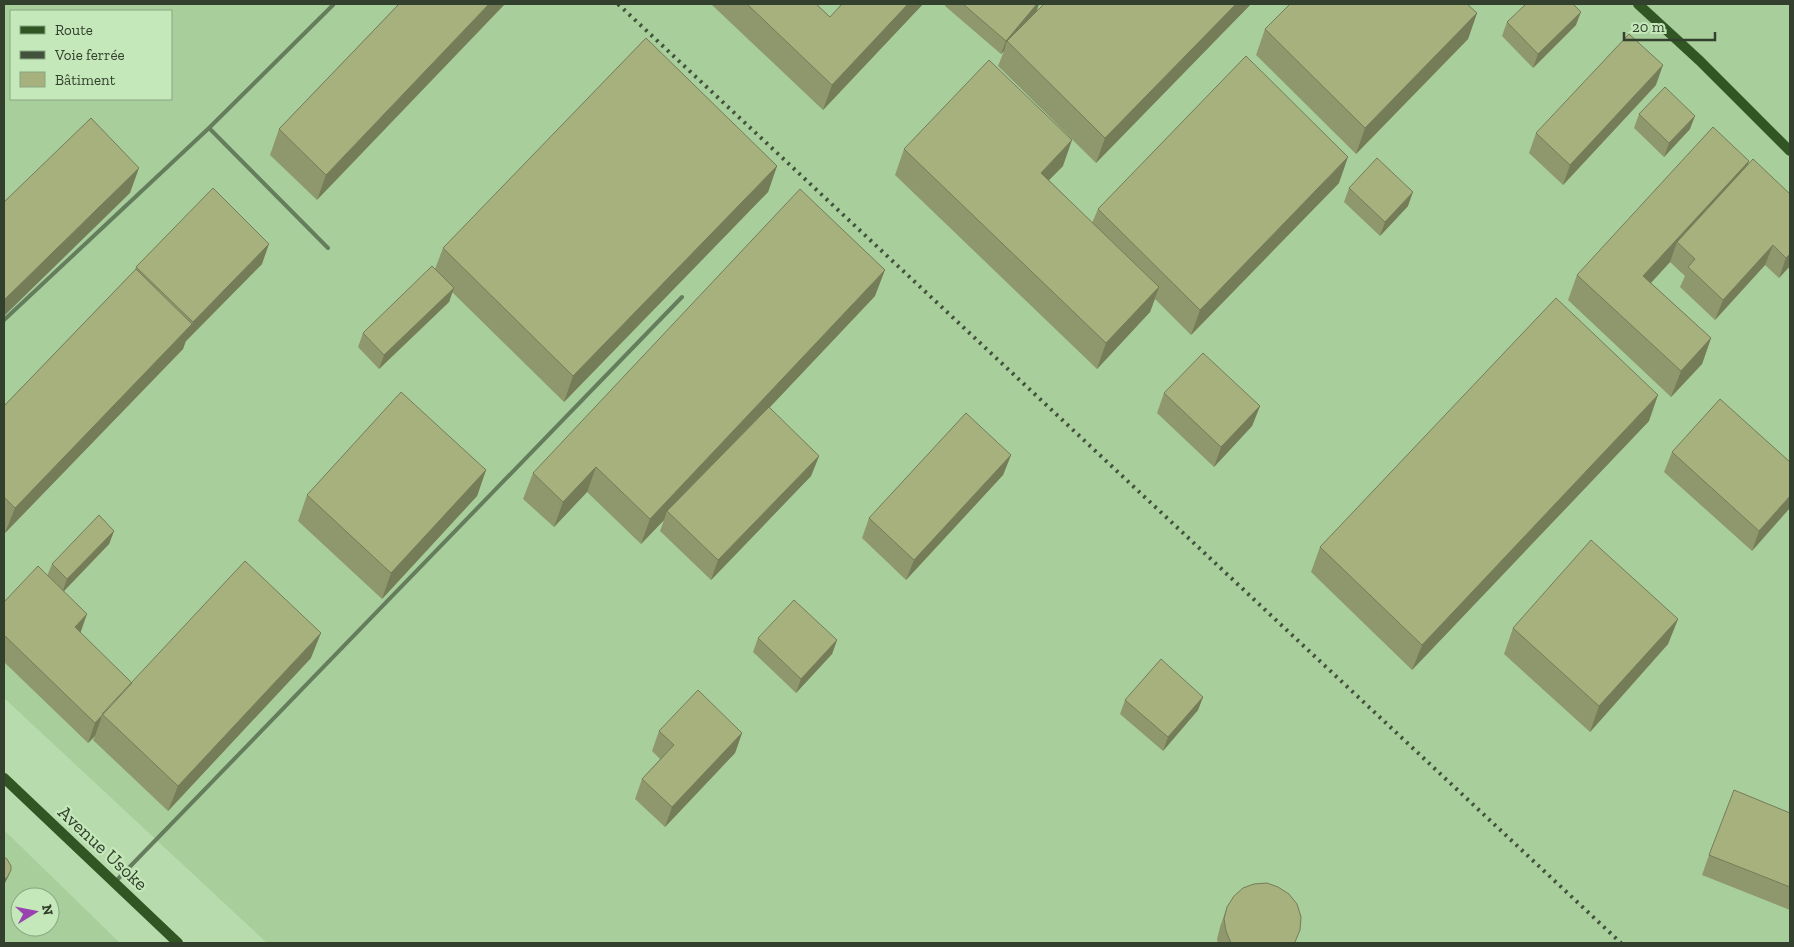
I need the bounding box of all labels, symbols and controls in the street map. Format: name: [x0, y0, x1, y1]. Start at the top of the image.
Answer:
legend: [10, 10, 172, 100]
scale bar: [1624, 10, 1715, 42]
text: 20 m: [1632, 18, 1665, 36]
text: Route: [55, 21, 93, 39]
text: Voie ferrée: [54, 46, 125, 64]
text: Bâtiment: [55, 71, 116, 89]
street label: Avenue Usoke: [53, 801, 153, 895]
north arrow: [10, 887, 60, 937]
text: N: [38, 903, 57, 917]

